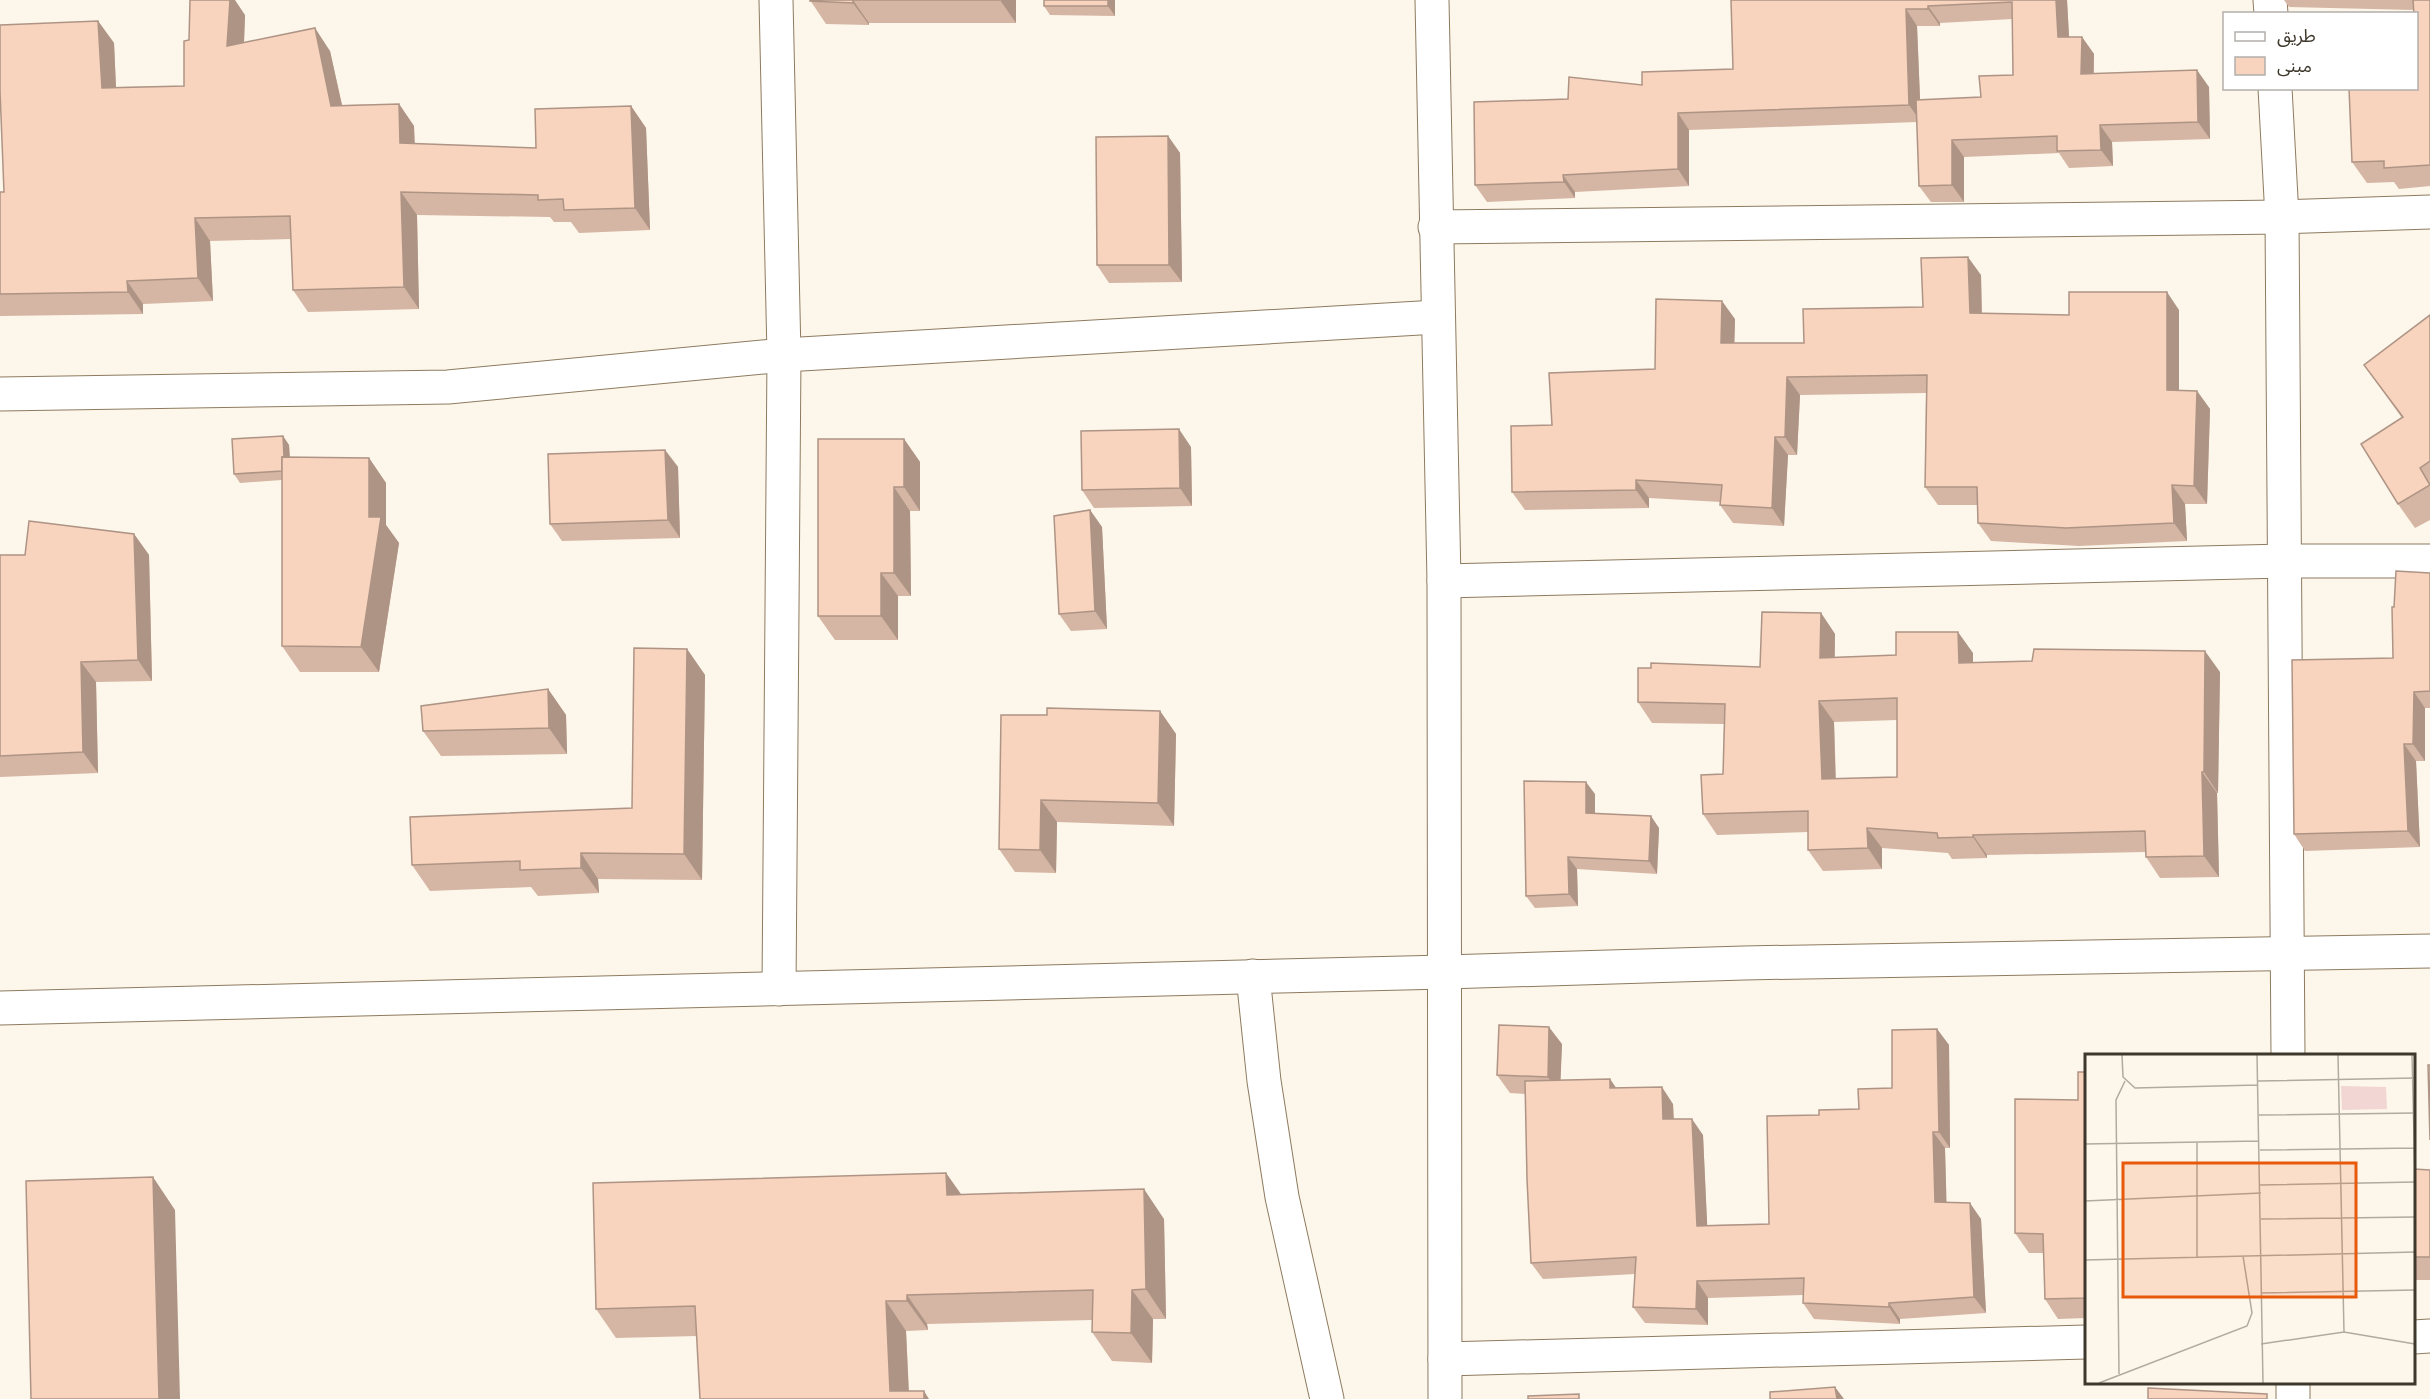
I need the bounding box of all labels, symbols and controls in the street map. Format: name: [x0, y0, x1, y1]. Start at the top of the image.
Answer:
legend: [2223, 12, 2418, 90]
text: طريق: [2277, 24, 2316, 47]
text: مبنى: [2277, 54, 2312, 77]
inset map: [2085, 1054, 2415, 1384]

